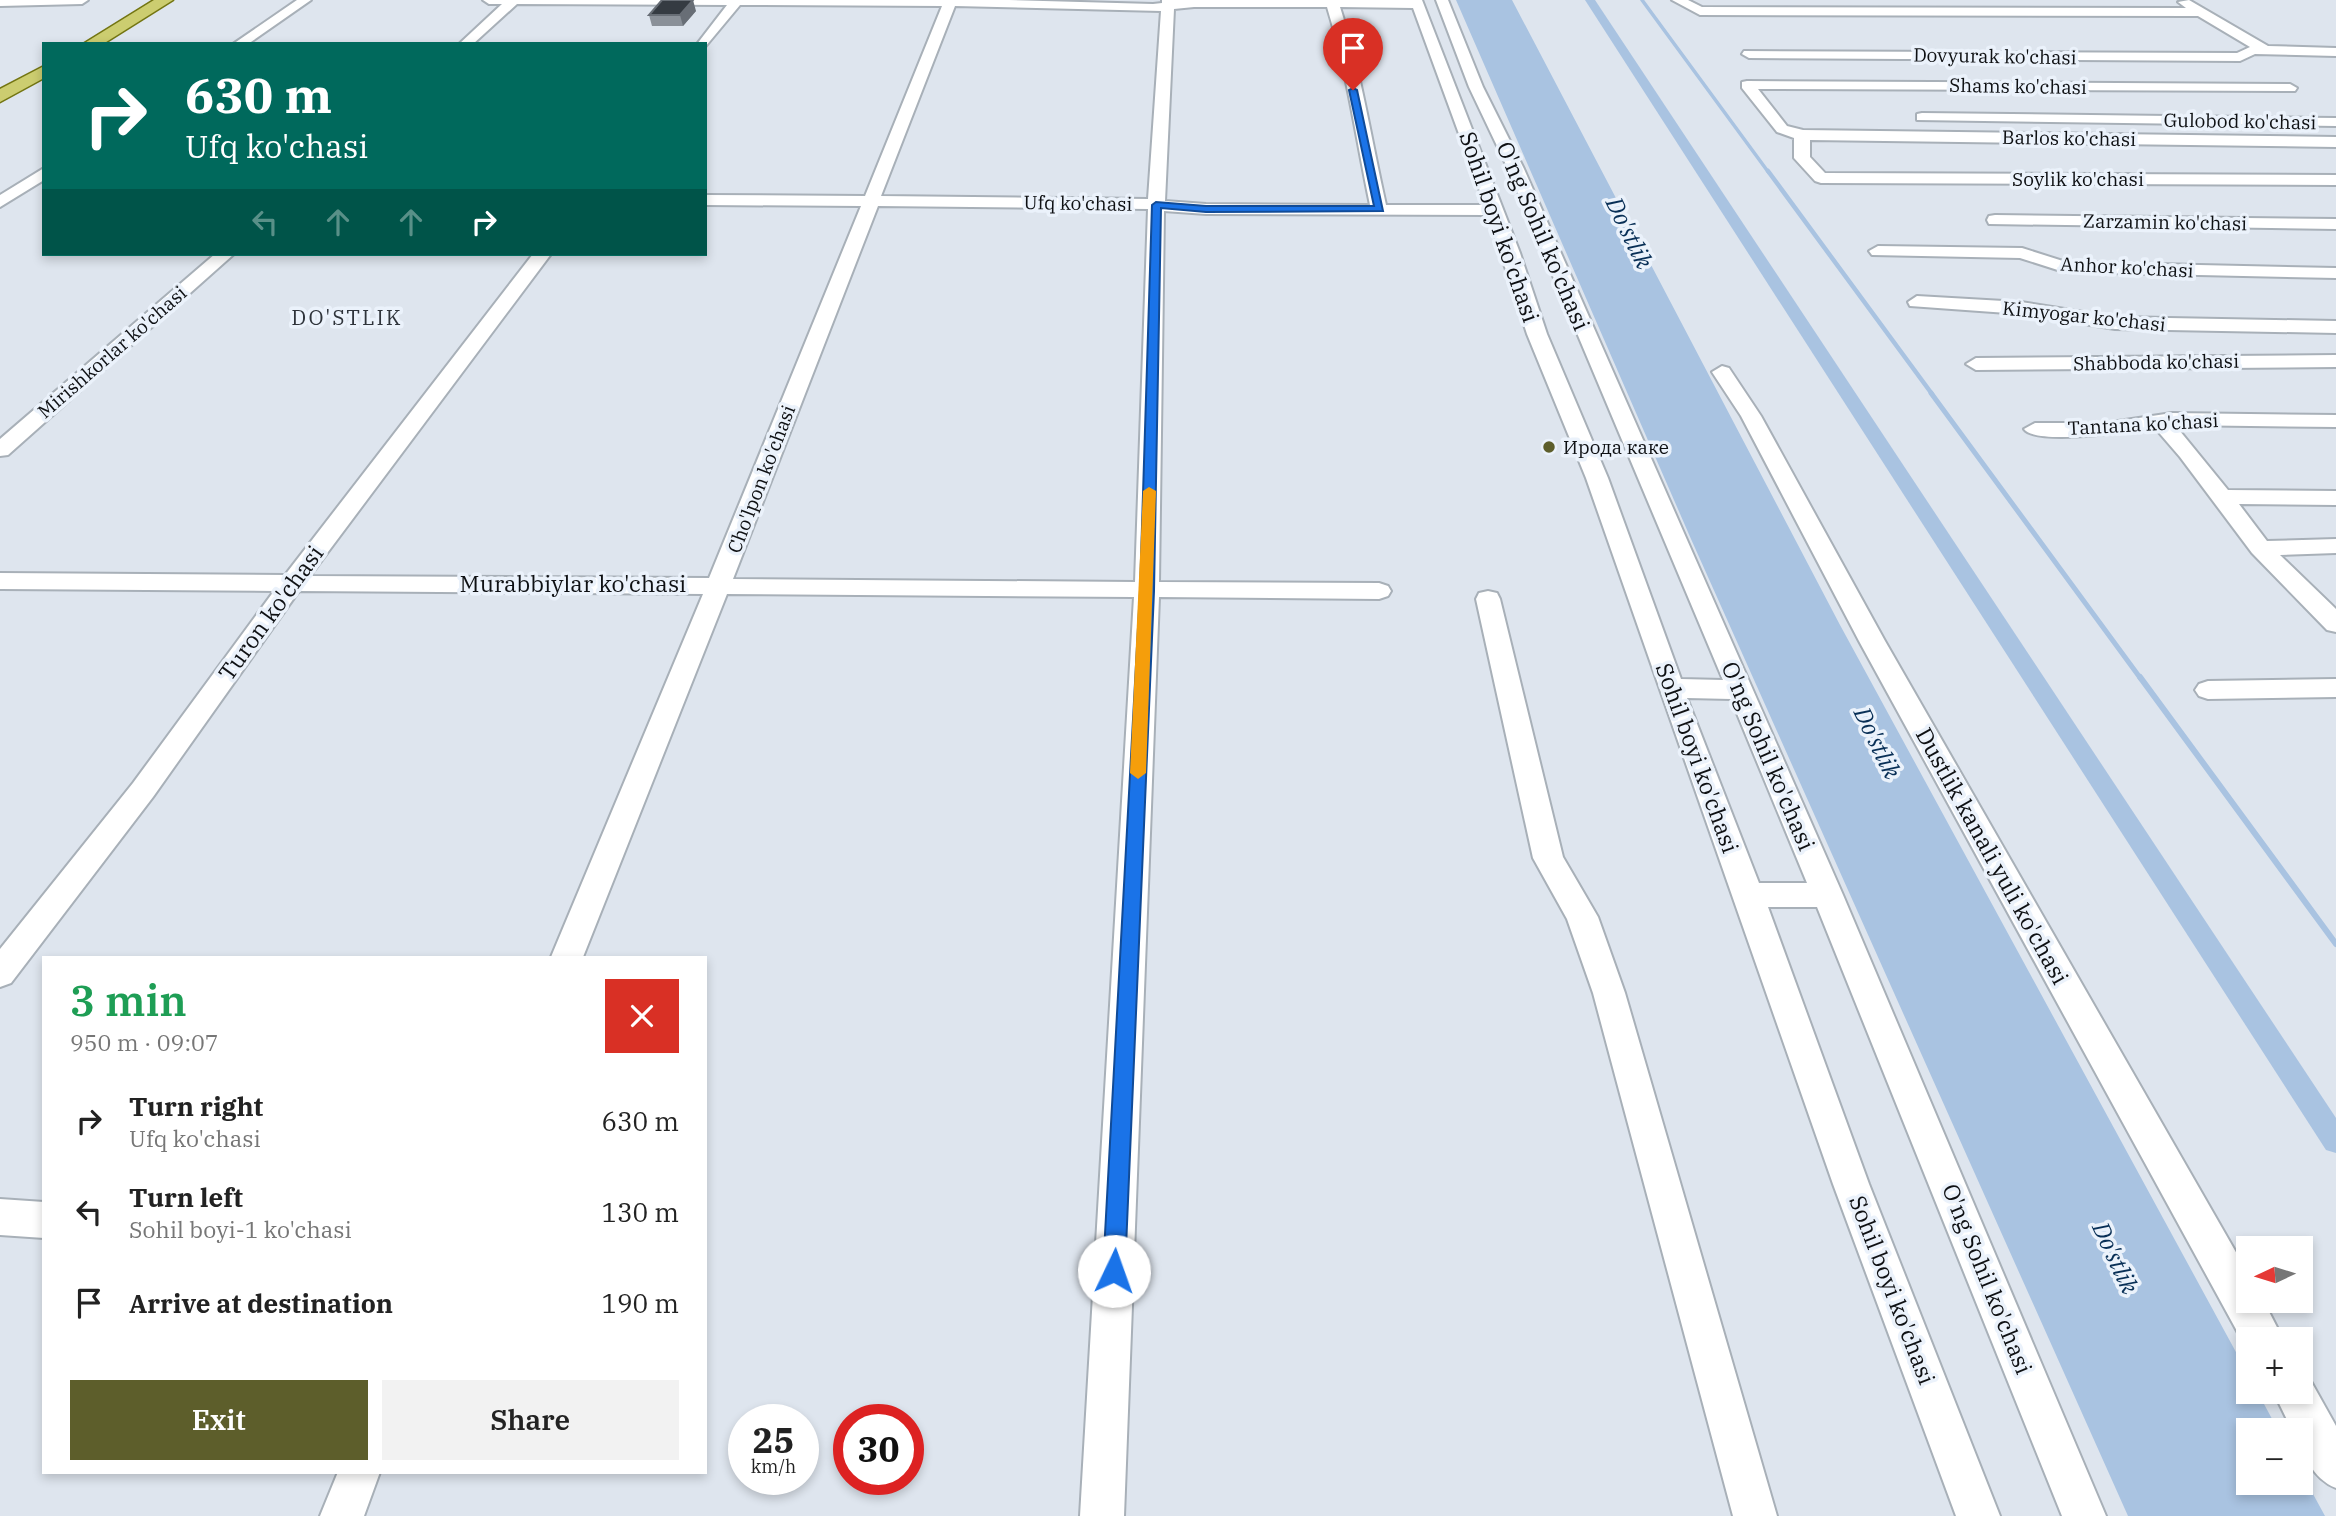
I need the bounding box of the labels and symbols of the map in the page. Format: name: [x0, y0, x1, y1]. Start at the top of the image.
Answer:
pin: [1323, 18, 1383, 90]
street label: Dovyurak ko'chasi: [1913, 43, 2077, 69]
street label: Shams ko'chasi: [1949, 73, 2087, 99]
street label: Gulobod ko'chasi: [2163, 108, 2317, 134]
street label: Barlos ko'chasi: [2002, 125, 2136, 151]
street label: Sohil boyi ko'chasi: [1453, 127, 1547, 326]
street label: O'ng Sohil ko'chasi: [1491, 137, 1597, 335]
street label: Soylik ko'chasi: [2012, 167, 2144, 191]
street label: Ufq ko'chasi: [1023, 190, 1133, 216]
water label: Do'stlik: [1598, 191, 1661, 274]
street label: Zarzamin ko'chasi: [2083, 209, 2247, 235]
street label: Anhor ko'chasi: [2060, 252, 2194, 282]
street label: Mirishkorlar ko'chasi: [33, 281, 191, 423]
street label: Kimyogar ko'chasi: [2001, 295, 2167, 337]
district label: DO'STLIK: [291, 303, 403, 331]
street label: Shabboda ko'chasi: [2073, 349, 2239, 375]
street label: Cho'lpon ko'chasi: [722, 402, 800, 556]
street label: Tantana ko'chasi: [2067, 408, 2219, 440]
place label: Ирода каке: [1563, 435, 1669, 459]
marker: Ирода каке: [1541, 439, 1557, 455]
street label: Turon ko'chasi: [211, 539, 329, 686]
street label: Murabbiylar ko'chasi: [460, 568, 686, 598]
street label: O'ng Sohil ko'chasi: [1716, 657, 1822, 855]
street label: Sohil boyi ko'chasi: [1650, 659, 1746, 857]
water label: Do'stlik: [1846, 701, 1909, 784]
street label: Dustlik kanali yuli ko'chasi: [1910, 722, 2076, 989]
street label: O'ng Sohil ko'chasi: [1936, 1179, 2040, 1378]
street label: Sohil boyi ko'chasi: [1843, 1191, 1943, 1388]
water label: Do'stlik: [2085, 1215, 2147, 1299]
position arrow: [1077, 1234, 1151, 1308]
north arrow: [2236, 1236, 2314, 1312]
speed limit sign: 30: [833, 1404, 924, 1495]

